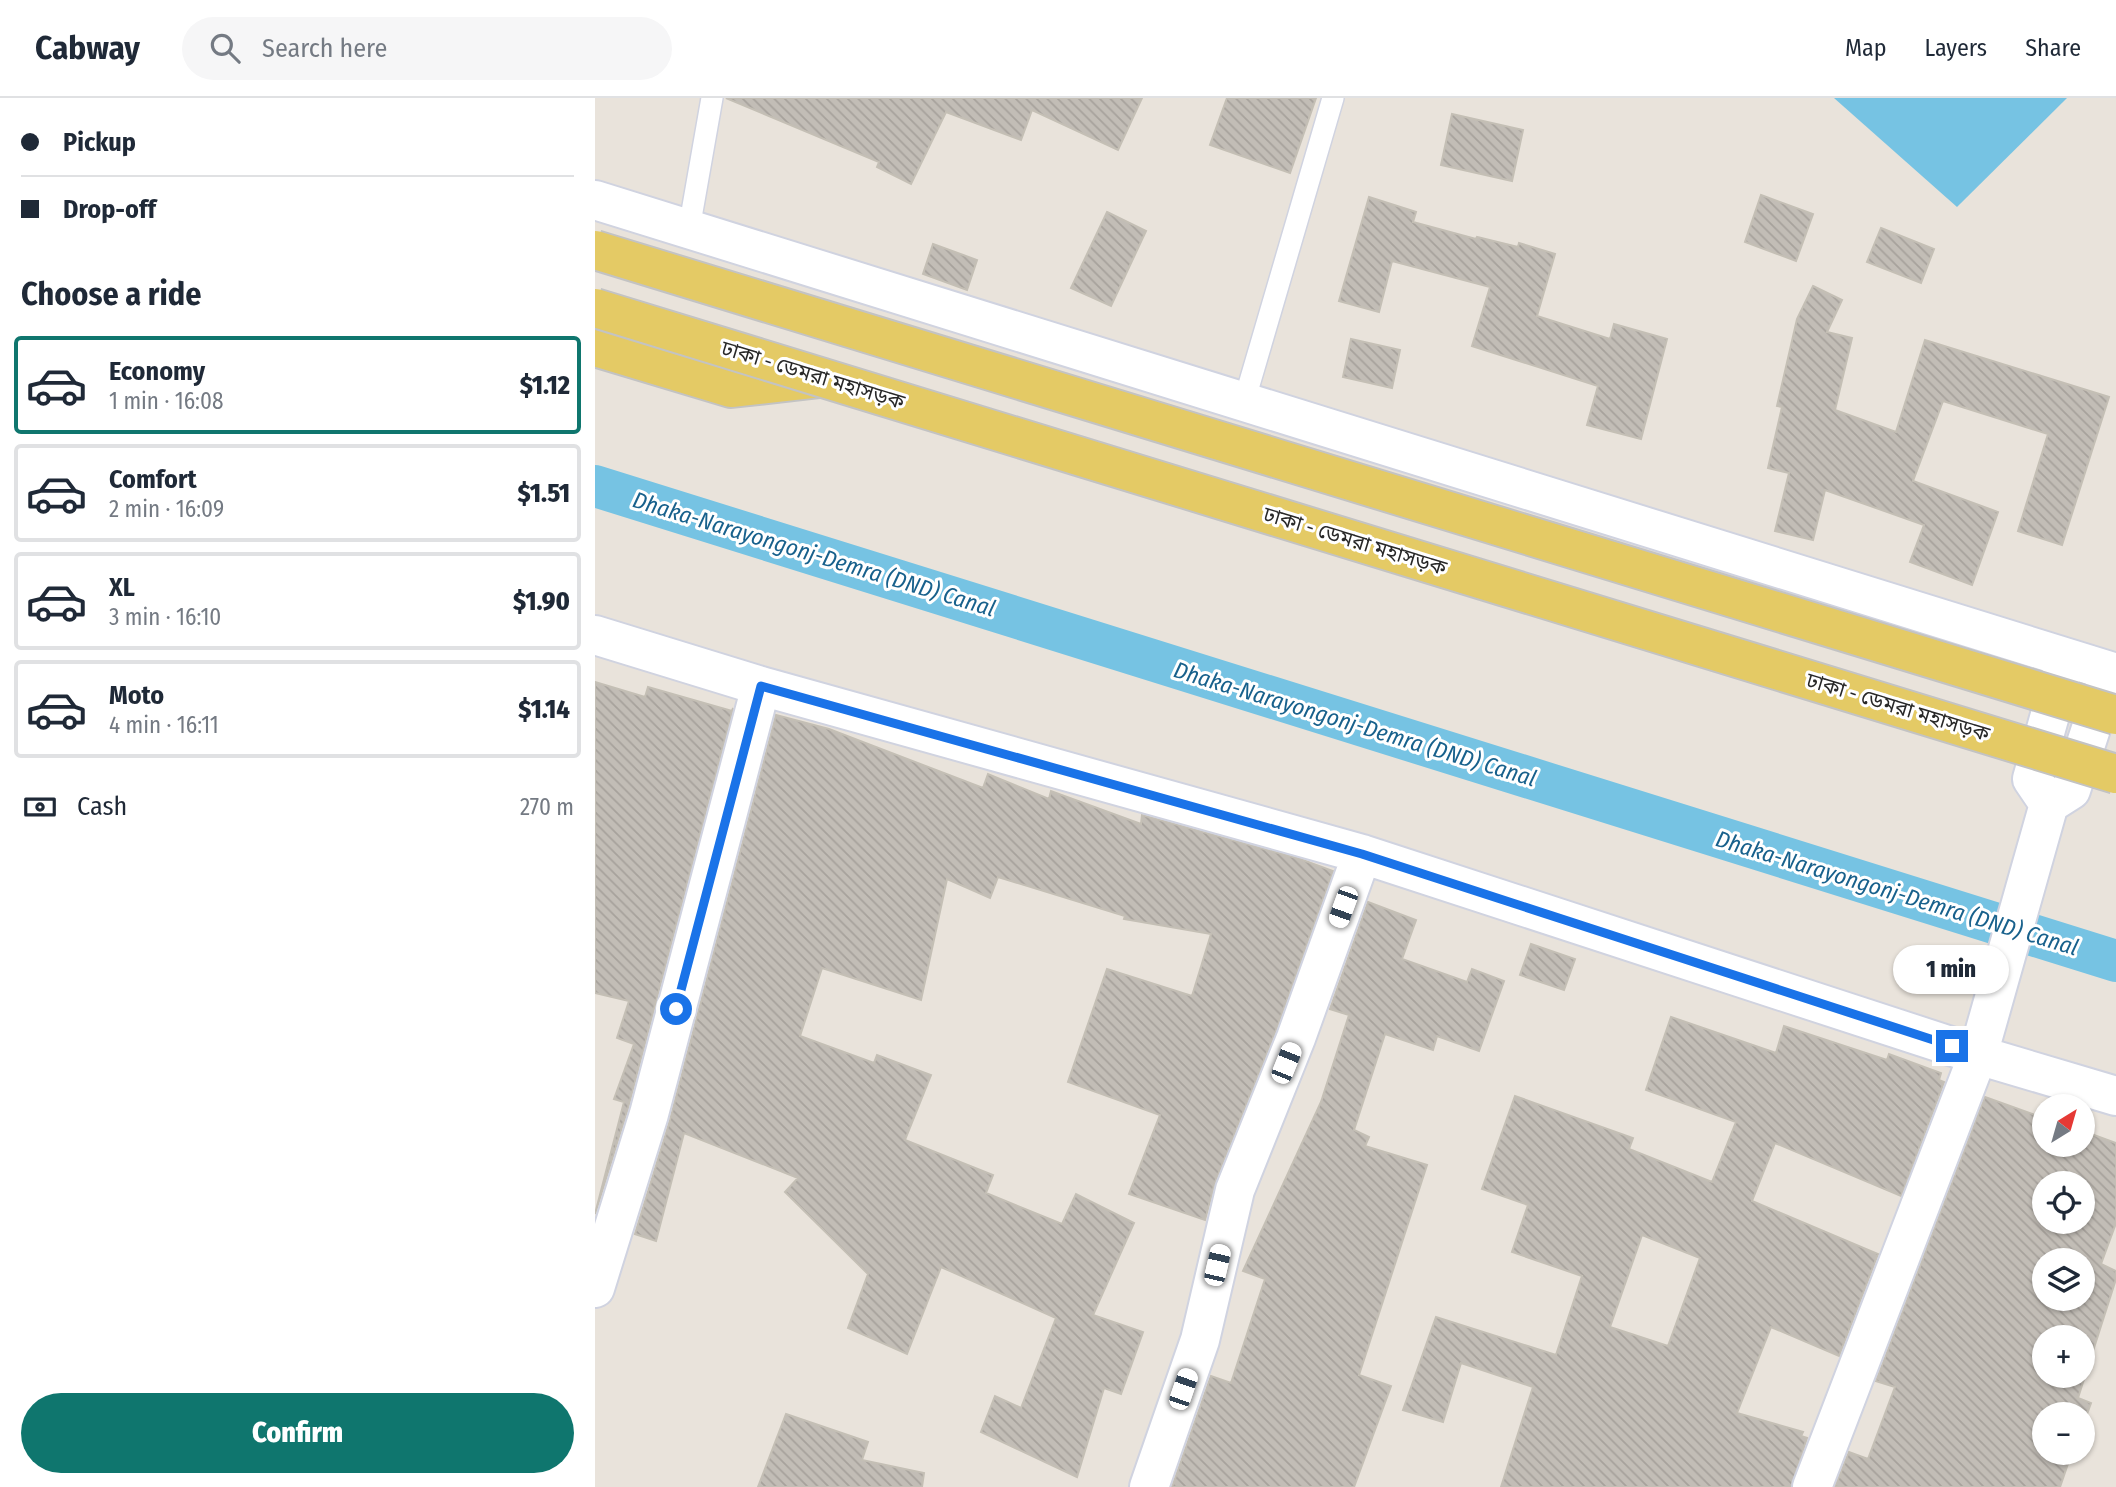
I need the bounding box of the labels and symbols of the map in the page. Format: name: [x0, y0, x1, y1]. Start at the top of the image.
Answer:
street label: ঢাকা - ডেমরা মহাসড়ক: [717, 334, 909, 416]
water label: Dhaka-Narayongonj-Demra (DND) Canal: [629, 485, 999, 623]
street label: ঢাকা - ডেমরা মহাসড়ক: [1259, 500, 1451, 582]
water label: Dhaka-Narayongonj-Demra (DND) Canal: [1170, 655, 1540, 793]
street label: ঢাকা - ডেমরা মহাসড়ক: [1802, 666, 1994, 748]
water label: Dhaka-Narayongonj-Demra (DND) Canal: [1712, 824, 2082, 962]
car: [1326, 884, 1361, 930]
callout: 1 min: [1894, 944, 2010, 993]
route start: [660, 993, 692, 1025]
route end: [1936, 1030, 1968, 1062]
car: [1269, 1040, 1304, 1086]
north arrow: [2032, 1094, 2095, 1157]
car: [1203, 1242, 1232, 1288]
car: [1167, 1366, 1200, 1412]

